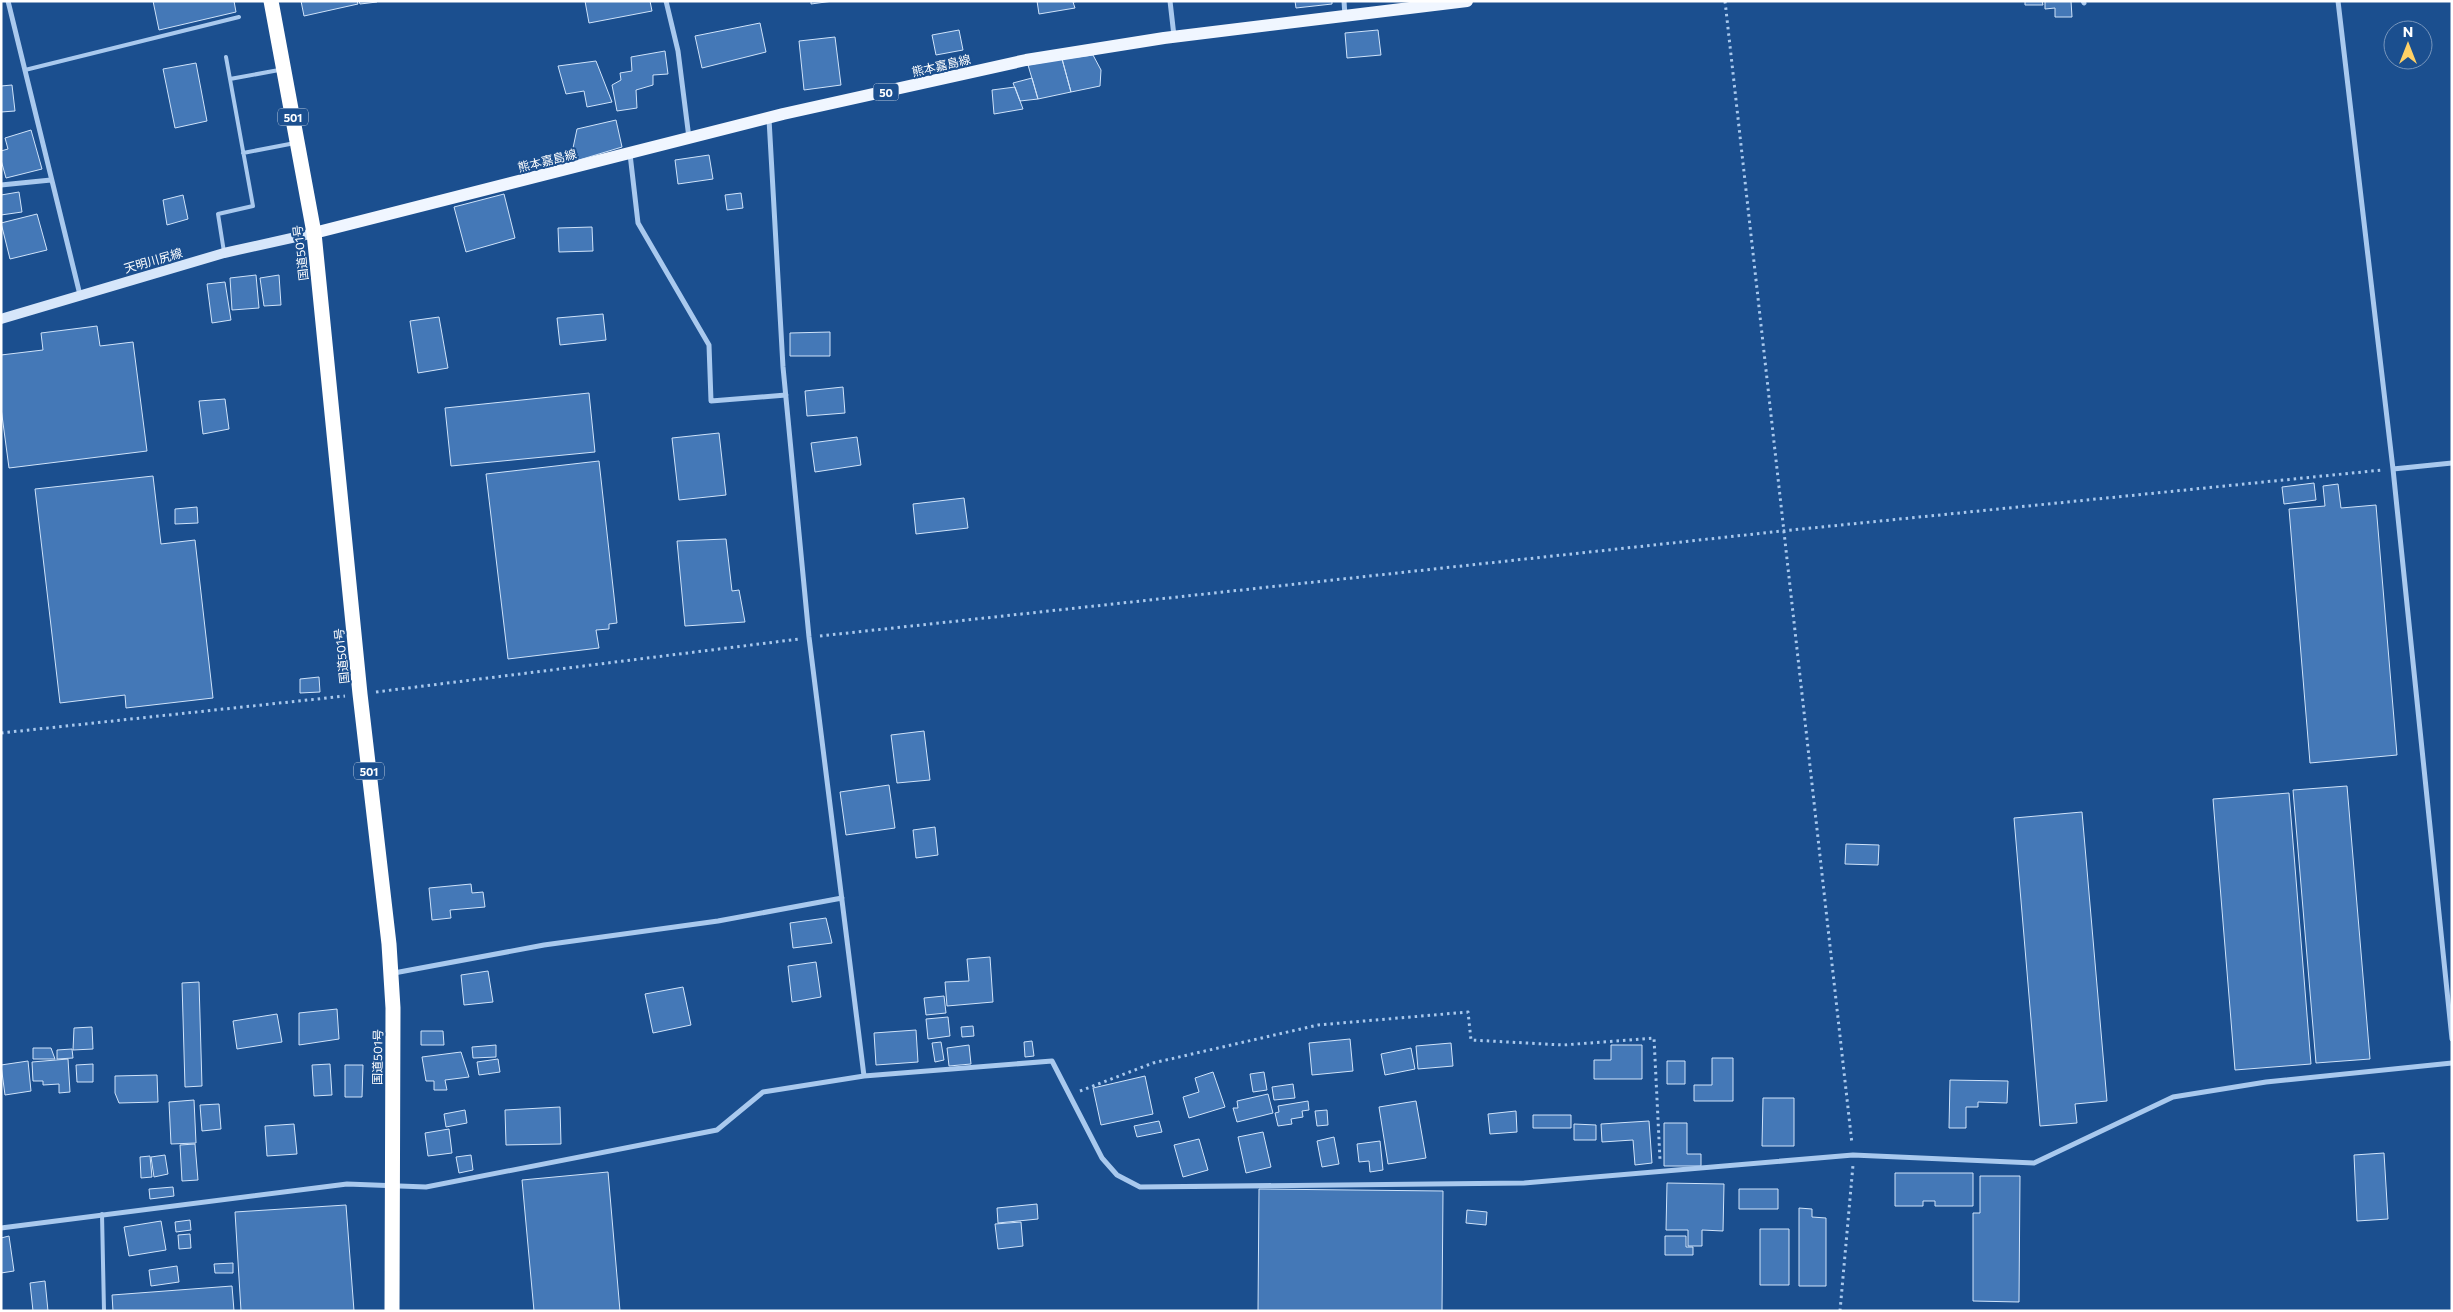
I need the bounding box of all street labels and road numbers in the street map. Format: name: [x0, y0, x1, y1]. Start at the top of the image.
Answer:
street label: 熊本嘉島線: [910, 51, 972, 79]
road number: 50: [874, 84, 898, 100]
road number: 501: [278, 108, 308, 125]
street label: 熊本嘉島線: [516, 146, 578, 174]
street label: 国道501号: [290, 224, 310, 282]
street label: 天明川尻線: [122, 245, 184, 275]
street label: 国道501号: [331, 627, 351, 685]
road number: 501: [354, 762, 384, 779]
street label: 国道501号: [370, 1029, 384, 1085]

